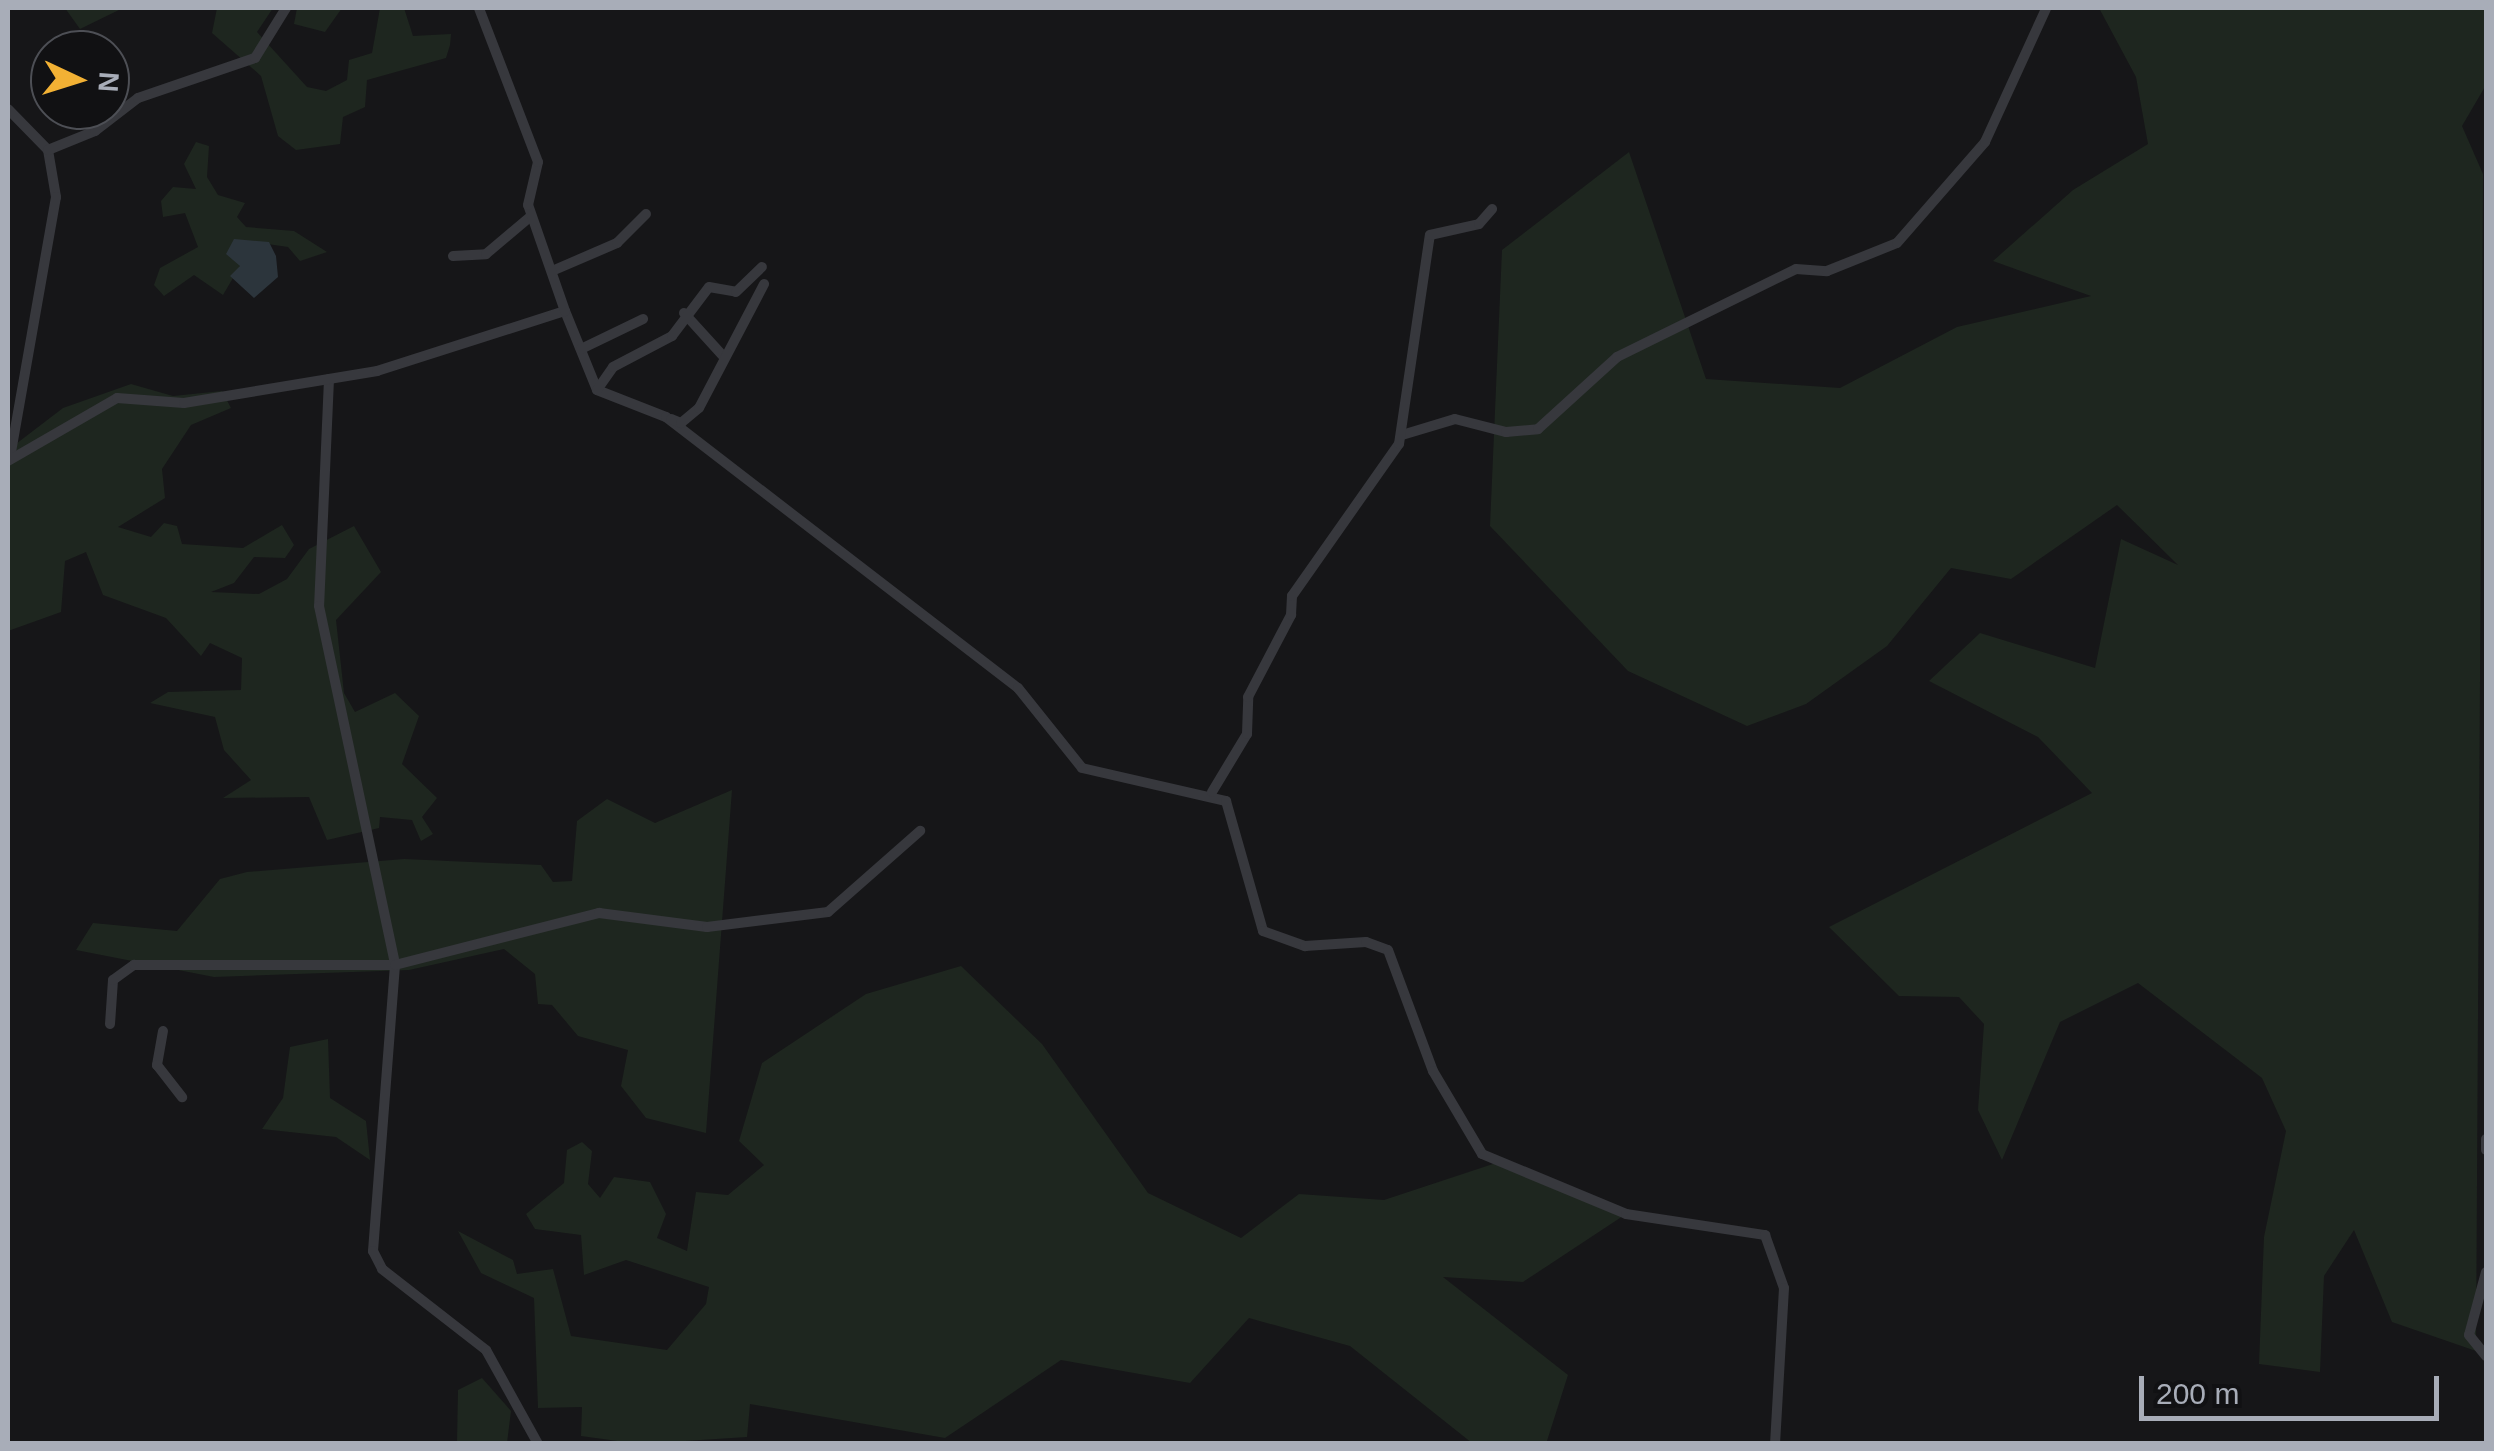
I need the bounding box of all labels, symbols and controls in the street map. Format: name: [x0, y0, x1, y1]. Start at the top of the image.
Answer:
north arrow: [30, 30, 130, 130]
text: N: [92, 71, 125, 93]
scale bar: [2144, 1356, 2444, 1418]
text: 200 m: [2156, 1377, 2239, 1410]

